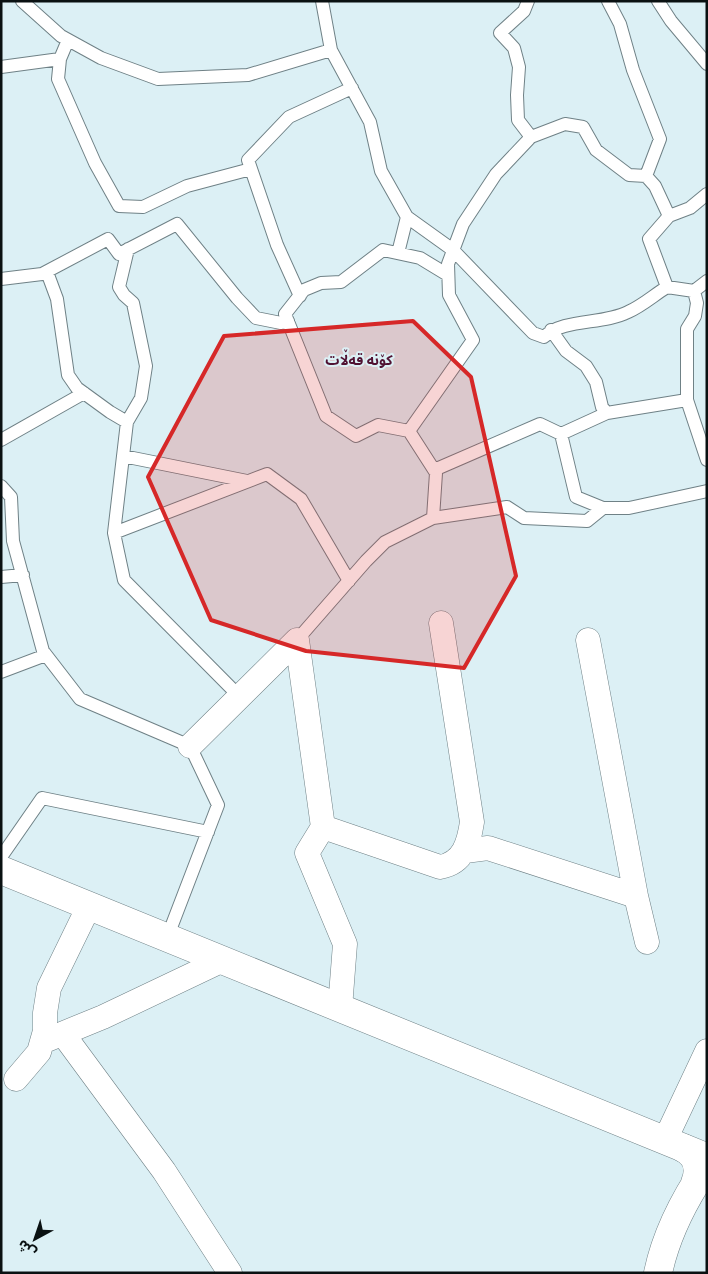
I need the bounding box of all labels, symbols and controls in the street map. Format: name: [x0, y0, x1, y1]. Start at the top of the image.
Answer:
district label: کۆنە قەڵات: [325, 349, 393, 369]
north arrow: [10, 1214, 60, 1264]
text: ش: [14, 1236, 40, 1261]

